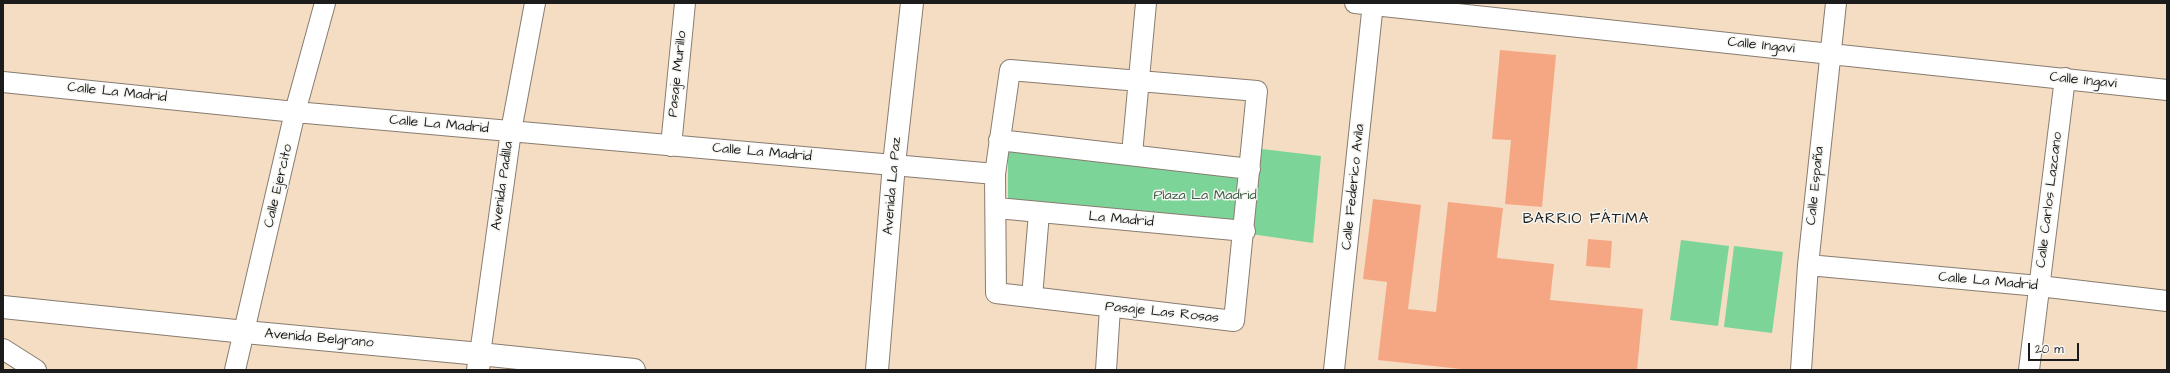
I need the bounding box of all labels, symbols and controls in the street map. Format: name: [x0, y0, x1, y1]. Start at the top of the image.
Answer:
street label: Pasaje Murillo: [665, 30, 691, 118]
street label: Calle Ingavi: [1727, 34, 1795, 58]
street label: Calle Ingavi: [2049, 69, 2117, 93]
street label: Calle La Madrid: [66, 79, 168, 107]
street label: Calle La Madrid: [388, 112, 490, 138]
street label: Calle Federico Avila: [1339, 123, 1369, 251]
street label: Calle Carlos Lazcano: [2033, 131, 2067, 269]
street label: Avenida La Paz: [880, 136, 906, 236]
street label: Avenida Padilla: [488, 140, 518, 232]
street label: Calle La Madrid: [711, 140, 813, 166]
street label: Calle Ejercito: [261, 143, 297, 229]
street label: Calle España: [1804, 146, 1828, 226]
park label: Plaza La Madrid: [1153, 188, 1257, 204]
street label: La Madrid: [1088, 209, 1154, 231]
district label: BARRIO FÁTIMA: [1523, 211, 1649, 229]
street label: Calle La Madrid: [1937, 269, 2039, 295]
street label: Pasaje Las Rosas: [1104, 299, 1220, 327]
street label: Avenida Belgrano: [264, 326, 374, 352]
scale bar: [2030, 335, 2081, 361]
text: 20 m: [2035, 341, 2064, 358]

